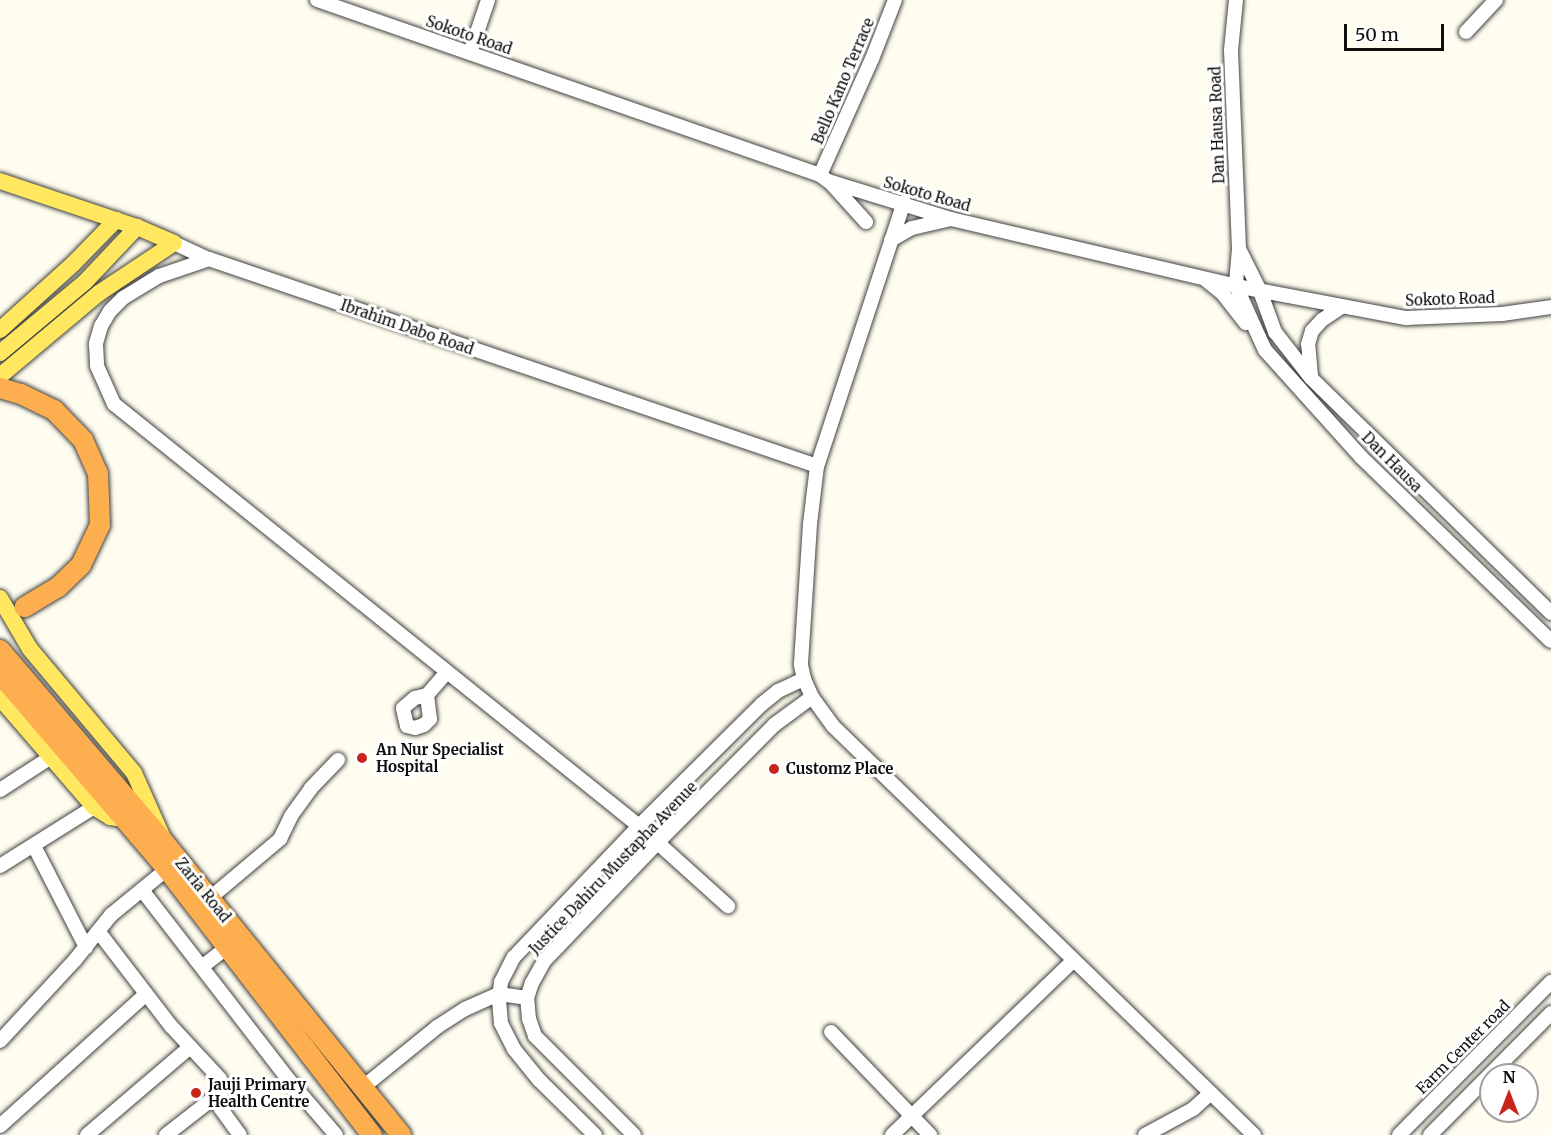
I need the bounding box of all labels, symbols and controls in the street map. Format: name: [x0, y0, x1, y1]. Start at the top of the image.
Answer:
street label: Sokoto Road: [424, 12, 514, 58]
scale bar: [1347, 12, 1448, 50]
street label: Bello Kano Terrace: [808, 15, 878, 147]
text: 50 m: [1355, 23, 1399, 46]
street label: Dan Hausa Road: [1206, 66, 1228, 184]
street label: Sokoto Road: [881, 173, 973, 215]
street label: Sokoto Road: [1405, 288, 1495, 310]
street label: Ibrahim Dabo Road: [338, 296, 476, 358]
street label: Dan Hausa: [1358, 428, 1426, 496]
place label: An Nur Specialist Hospital: [376, 740, 504, 775]
marker: An Nur Specialist Hospital: [353, 749, 371, 767]
place label: Customz Place: [786, 760, 893, 778]
marker: Customz Place: [767, 762, 781, 776]
street label: Justice Dahiru Mustapha Avenue: [525, 778, 701, 958]
street label: Zaria Road: [172, 854, 234, 926]
street label: Farm Center road: [1412, 996, 1514, 1098]
north arrow: [1479, 1063, 1539, 1123]
text: N: [1503, 1067, 1515, 1087]
place label: Jauji Primary Health Centre: [208, 1075, 309, 1110]
marker: Jauji Primary Health Centre: [189, 1086, 203, 1100]

